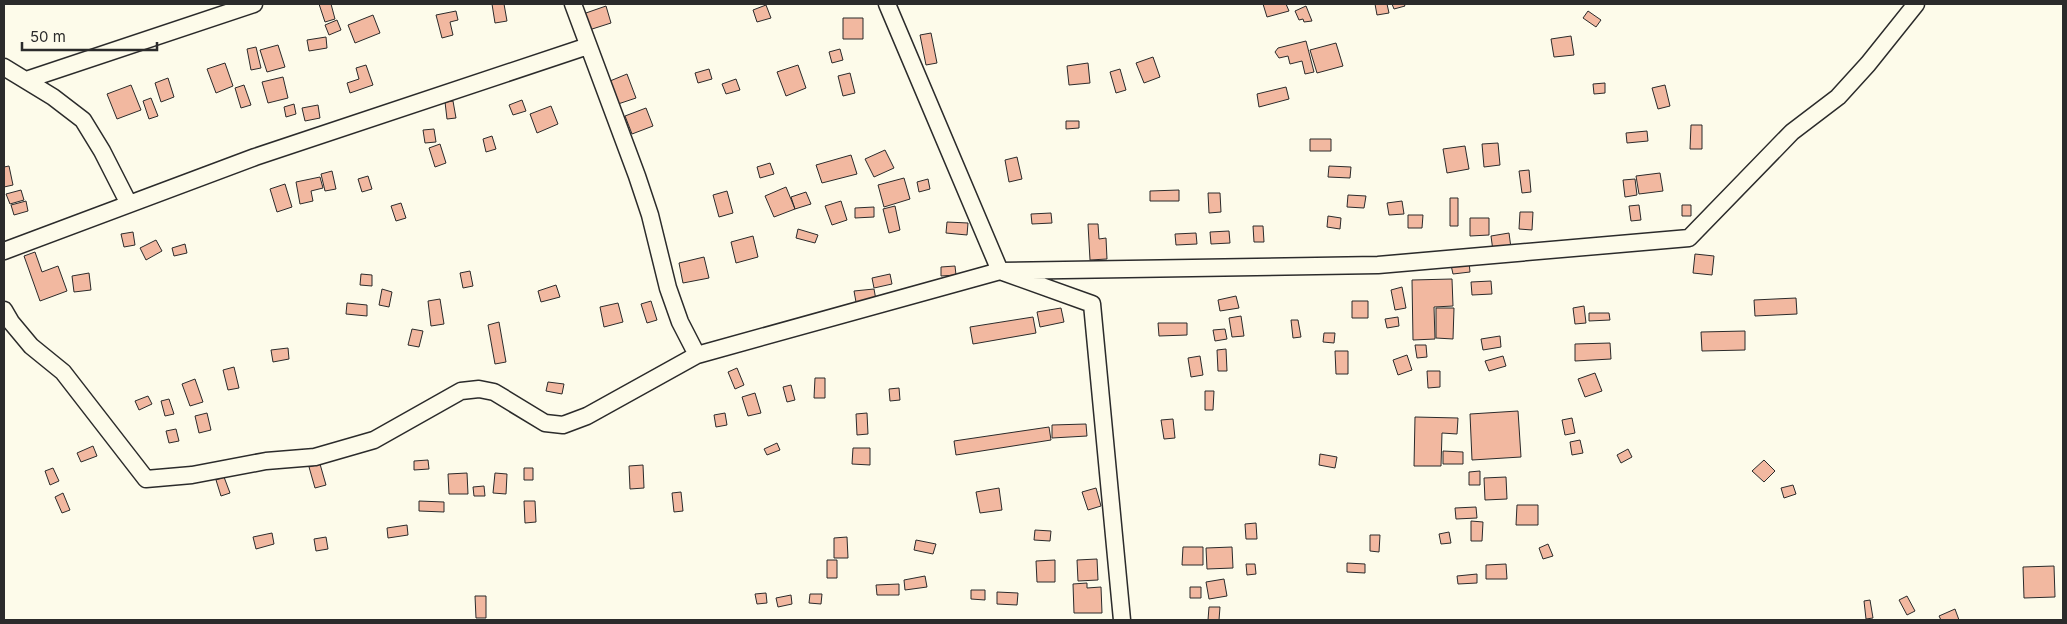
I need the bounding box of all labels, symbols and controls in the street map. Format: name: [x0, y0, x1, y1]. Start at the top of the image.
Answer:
scale bar: [22, 20, 158, 52]
text: 50 m: [30, 27, 66, 46]

